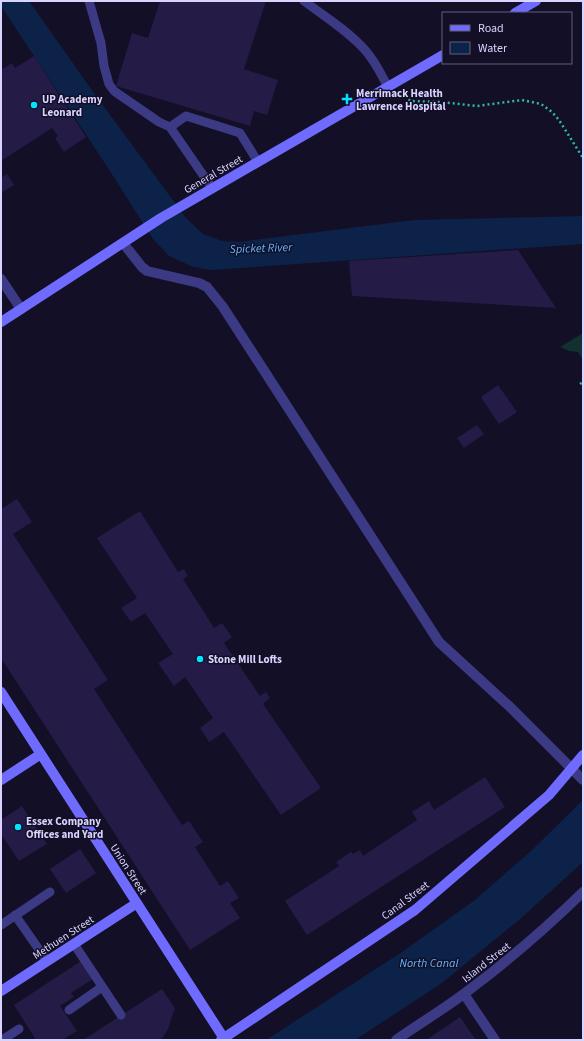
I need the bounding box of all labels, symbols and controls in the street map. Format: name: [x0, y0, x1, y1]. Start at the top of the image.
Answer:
legend: [442, 12, 572, 64]
text: Road: [478, 20, 504, 37]
text: Water: [478, 40, 508, 57]
place label: Merrimack Health Lawrence Hospital: [356, 86, 446, 114]
place label: UP Academy Leonard: [42, 92, 103, 120]
marker: Merrimack Health Lawrence Hospital: [341, 93, 353, 105]
marker: UP Academy Leonard: [29, 100, 39, 110]
street label: General Street: [181, 151, 246, 197]
water label: Spicket River: [229, 239, 293, 258]
place label: Stone Mill Lofts: [208, 652, 282, 667]
marker: Stone Mill Lofts: [195, 654, 205, 664]
place label: Essex Company Offices and Yard: [26, 814, 103, 842]
marker: Essex Company Offices and Yard: [13, 822, 23, 832]
street label: Union Street: [107, 841, 151, 898]
street label: Canal Street: [378, 877, 432, 923]
street label: Methuen Street: [30, 912, 97, 963]
street label: Island Street: [459, 939, 514, 986]
water label: North Canal: [399, 955, 459, 972]

